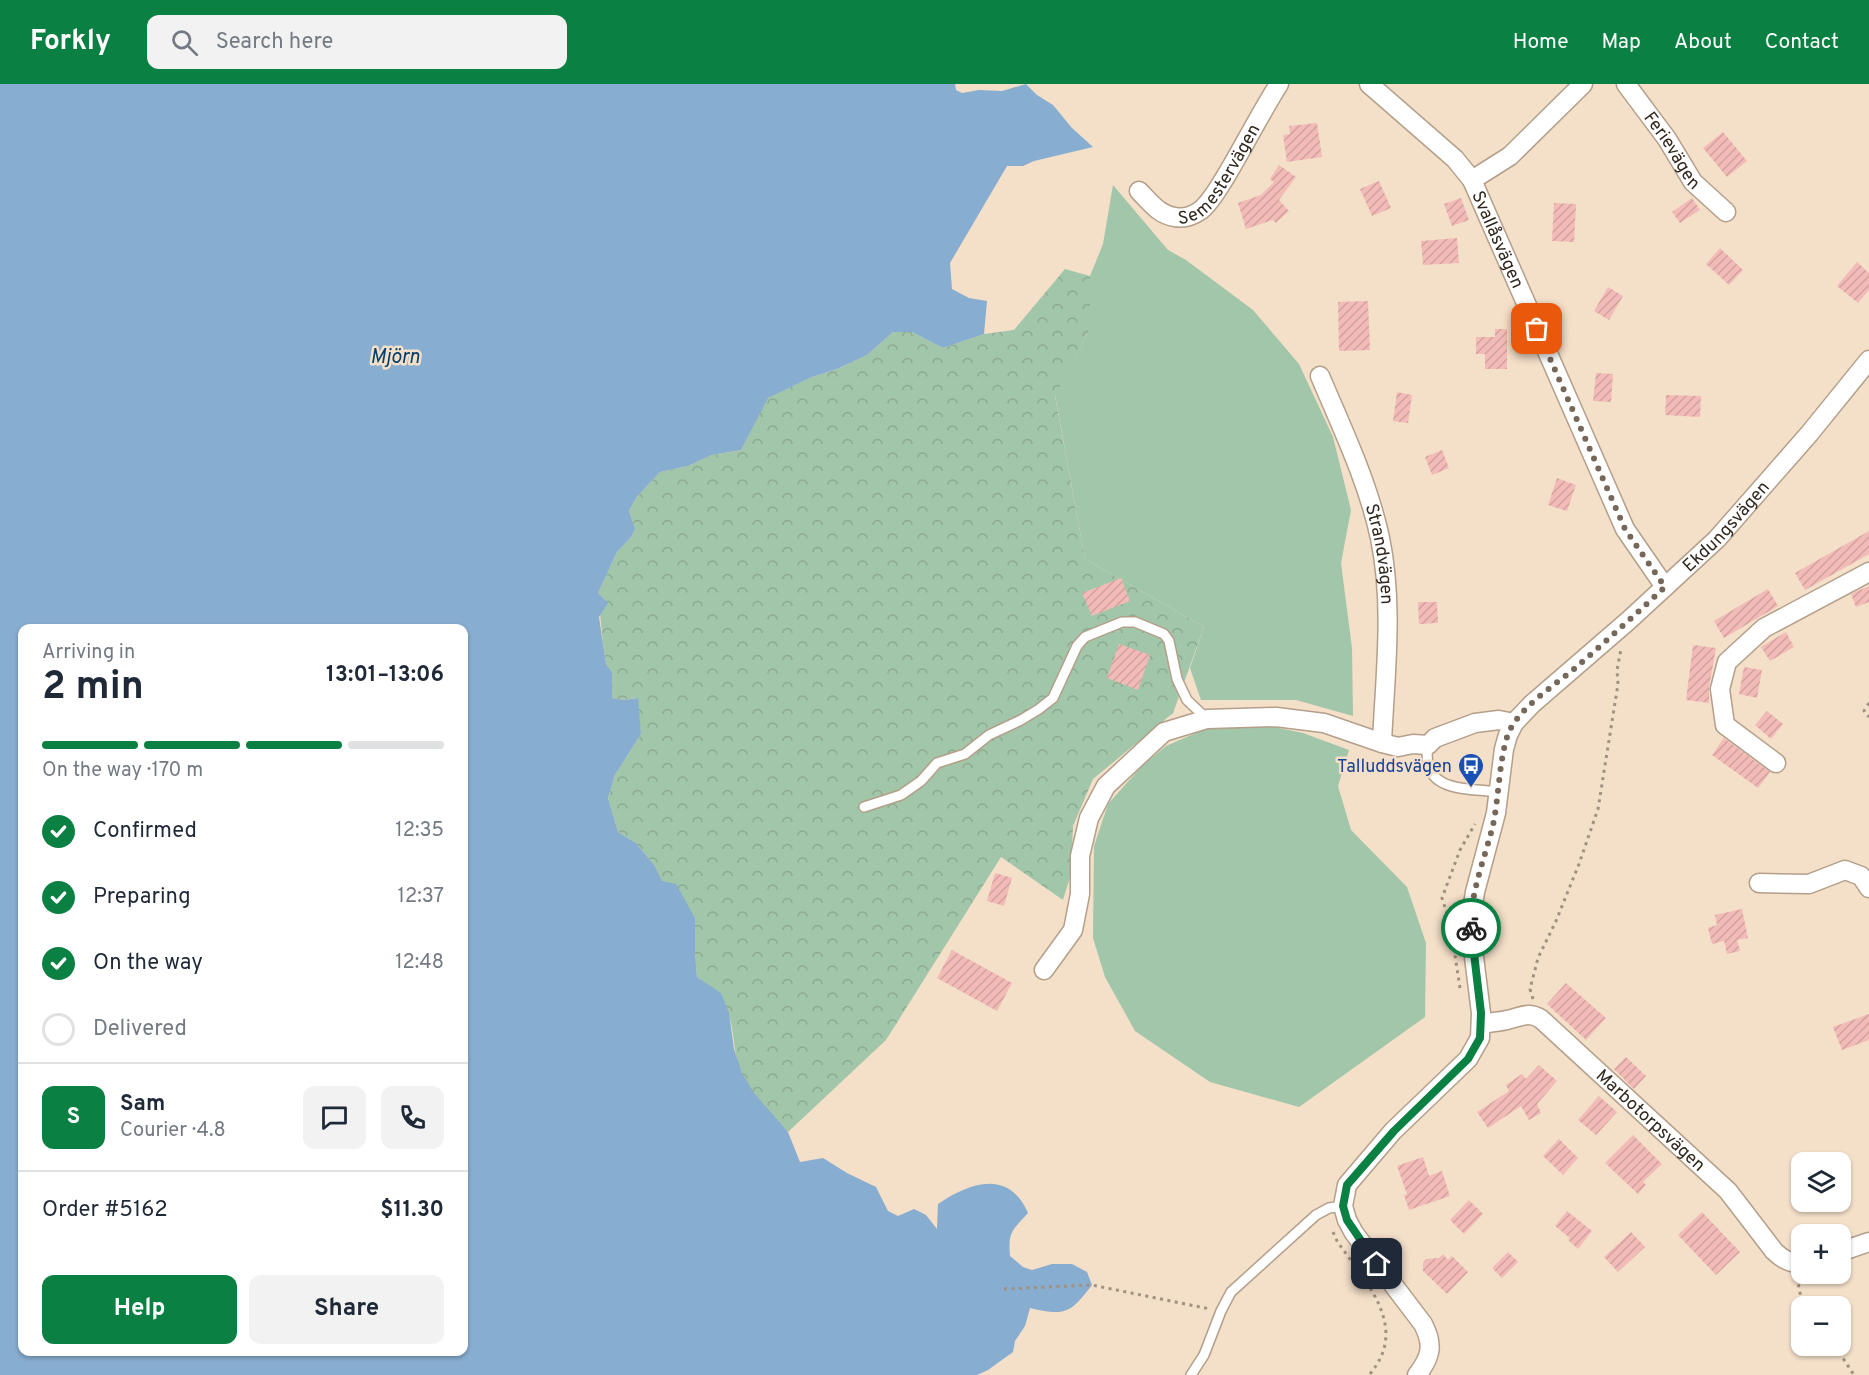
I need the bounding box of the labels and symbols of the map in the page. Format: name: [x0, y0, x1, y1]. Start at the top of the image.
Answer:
street label: Ferievägen: [1638, 108, 1704, 196]
street label: Semestervägen: [1177, 120, 1266, 231]
street label: Svallåsvägen: [1465, 188, 1528, 292]
pin: [1511, 303, 1562, 354]
water label: Mjörn: [370, 345, 420, 371]
street label: Ekdungsvägen: [1678, 477, 1776, 578]
street label: Strandvägen: [1359, 501, 1397, 605]
bus stop icon: Talluddsvägen: [1456, 751, 1486, 789]
place label: Talluddsvägen: [1337, 756, 1452, 779]
courier: [1441, 898, 1501, 958]
street label: Marbotorpsvägen: [1590, 1065, 1709, 1177]
pin: [1351, 1238, 1402, 1289]

